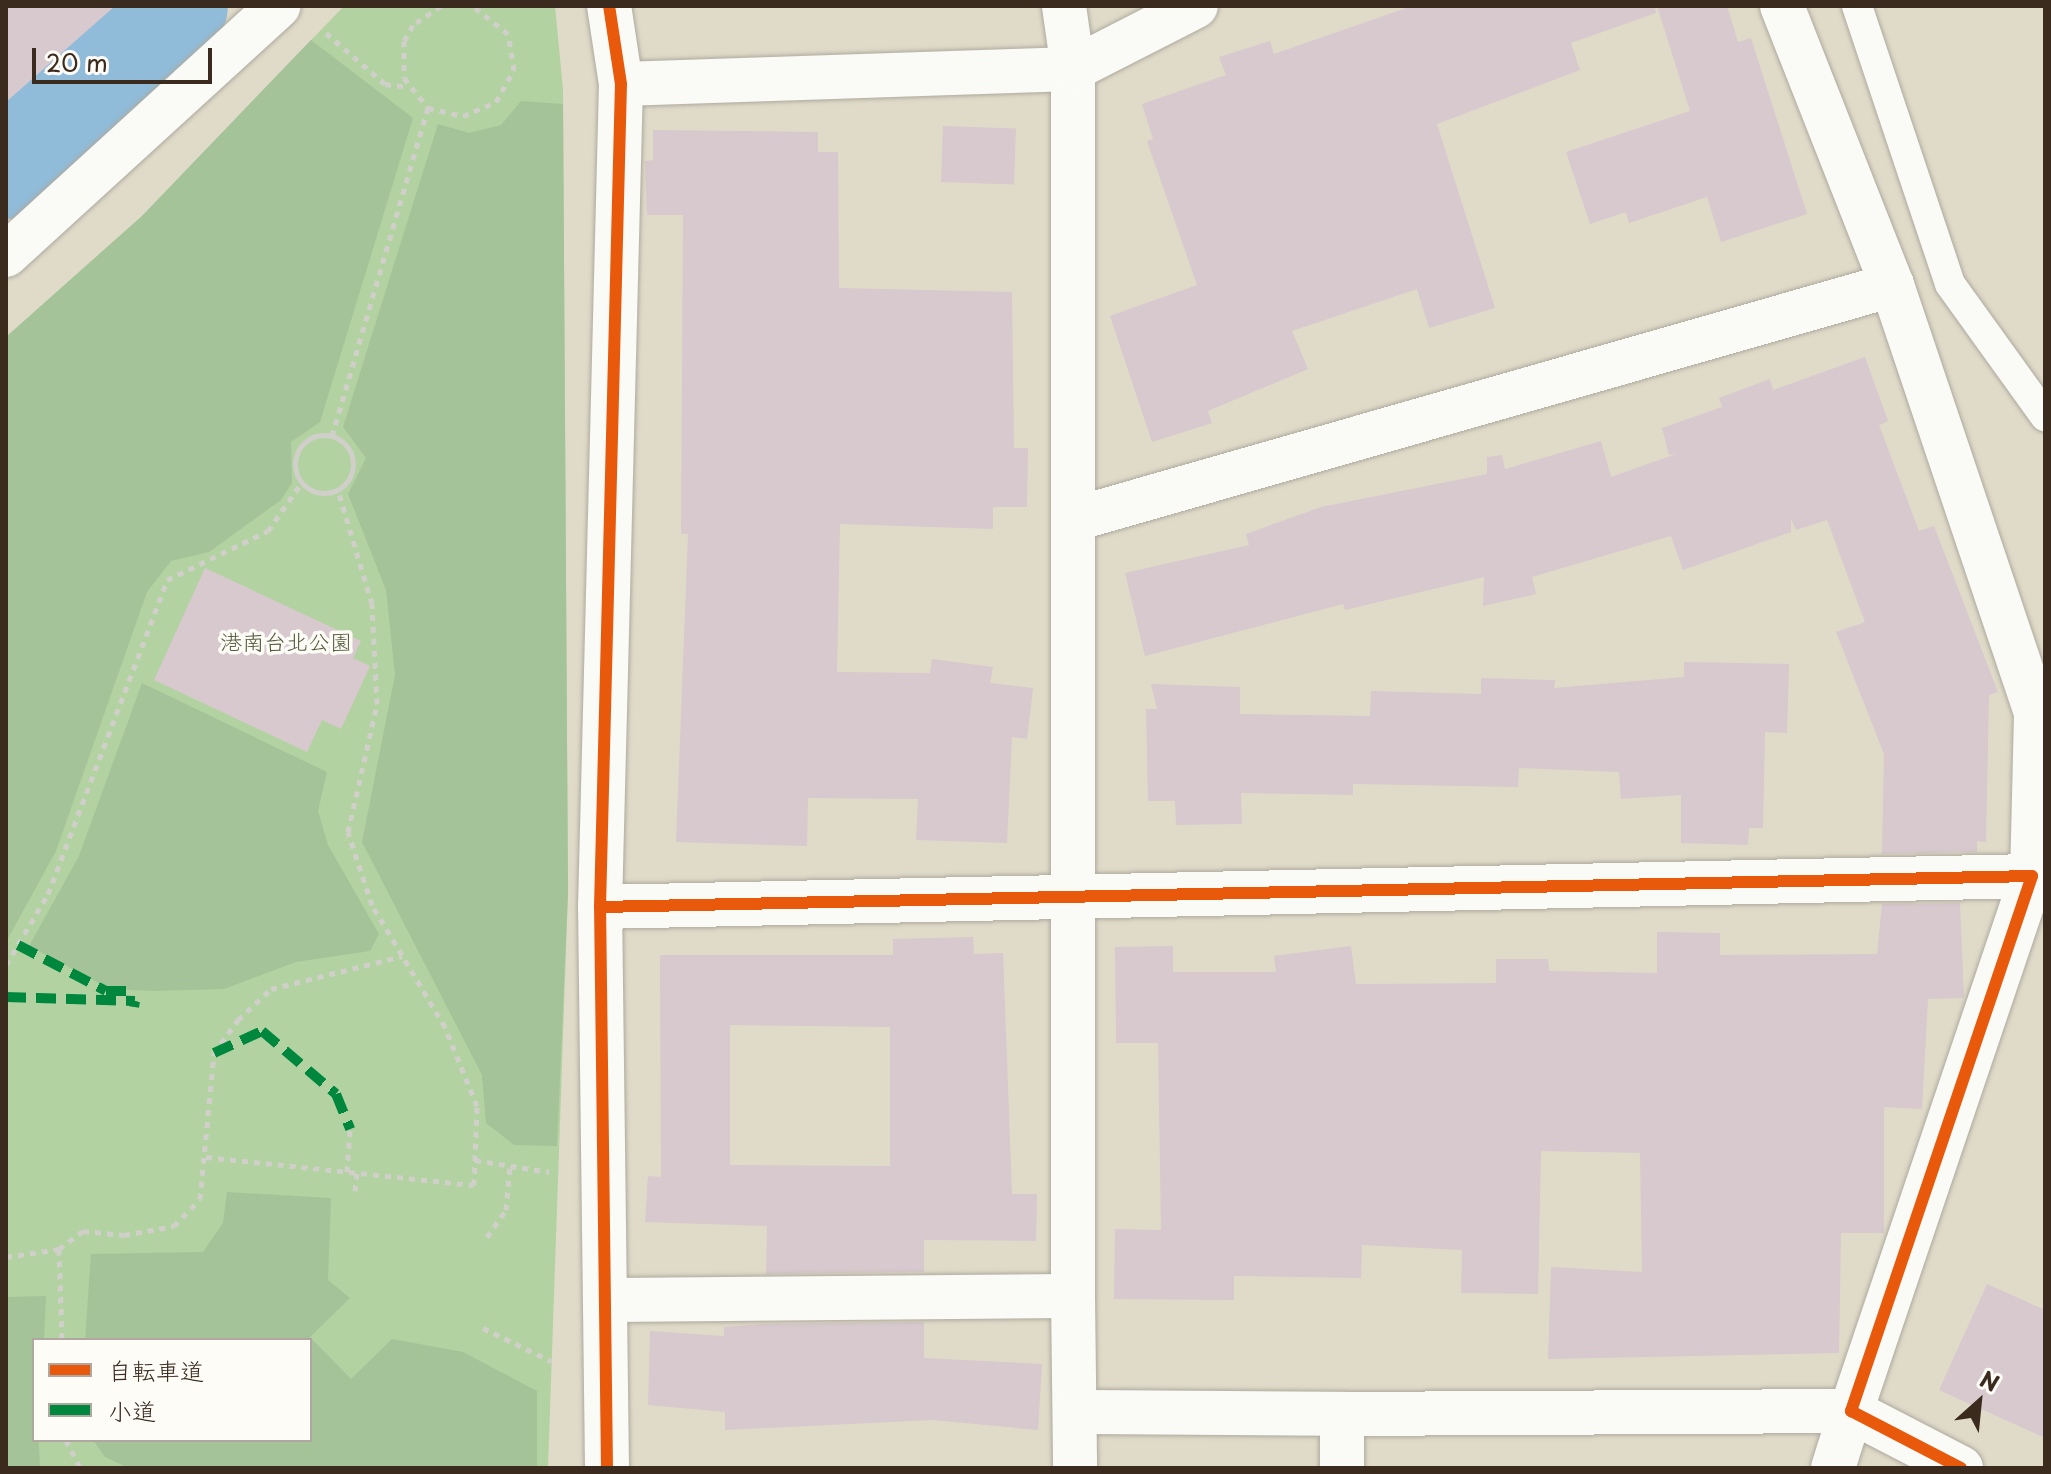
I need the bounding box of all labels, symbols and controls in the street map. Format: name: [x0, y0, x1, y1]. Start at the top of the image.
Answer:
scale bar: [36, 32, 216, 82]
text: 20 m: [46, 44, 108, 80]
park label: 港南台北公園: [220, 628, 352, 654]
legend: [32, 1338, 312, 1442]
text: 自転車道: [108, 1352, 204, 1388]
north arrow: [1939, 1362, 2019, 1442]
text: N: [1975, 1362, 2005, 1399]
text: 小道: [108, 1392, 156, 1428]

